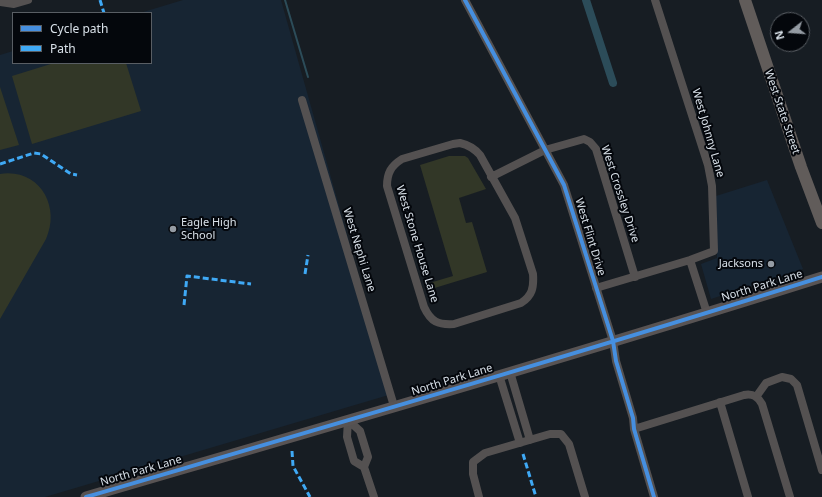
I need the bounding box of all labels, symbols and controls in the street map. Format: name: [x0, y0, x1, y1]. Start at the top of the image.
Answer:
legend: [12, 12, 152, 64]
north arrow: [770, 12, 810, 52]
text: Cycle path: [50, 20, 108, 37]
text: N: [771, 29, 787, 42]
text: Path: [50, 40, 76, 57]
street label: West State Street: [761, 68, 803, 156]
street label: West Johnny Lane: [689, 87, 727, 179]
street label: West Crossley Drive: [598, 144, 642, 244]
street label: West Stone House Lane: [393, 184, 441, 304]
street label: West Flint Drive: [572, 197, 608, 277]
street label: West Nephi Lane: [340, 206, 378, 294]
place label: Eagle High School: [181, 216, 237, 242]
marker: Eagle High School: [168, 224, 178, 234]
place label: Jacksons: [719, 257, 763, 271]
marker: Jacksons: [766, 259, 776, 269]
street label: North Park Lane: [720, 267, 804, 305]
street label: North Park Lane: [410, 361, 494, 399]
street label: North Park Lane: [99, 453, 183, 489]

